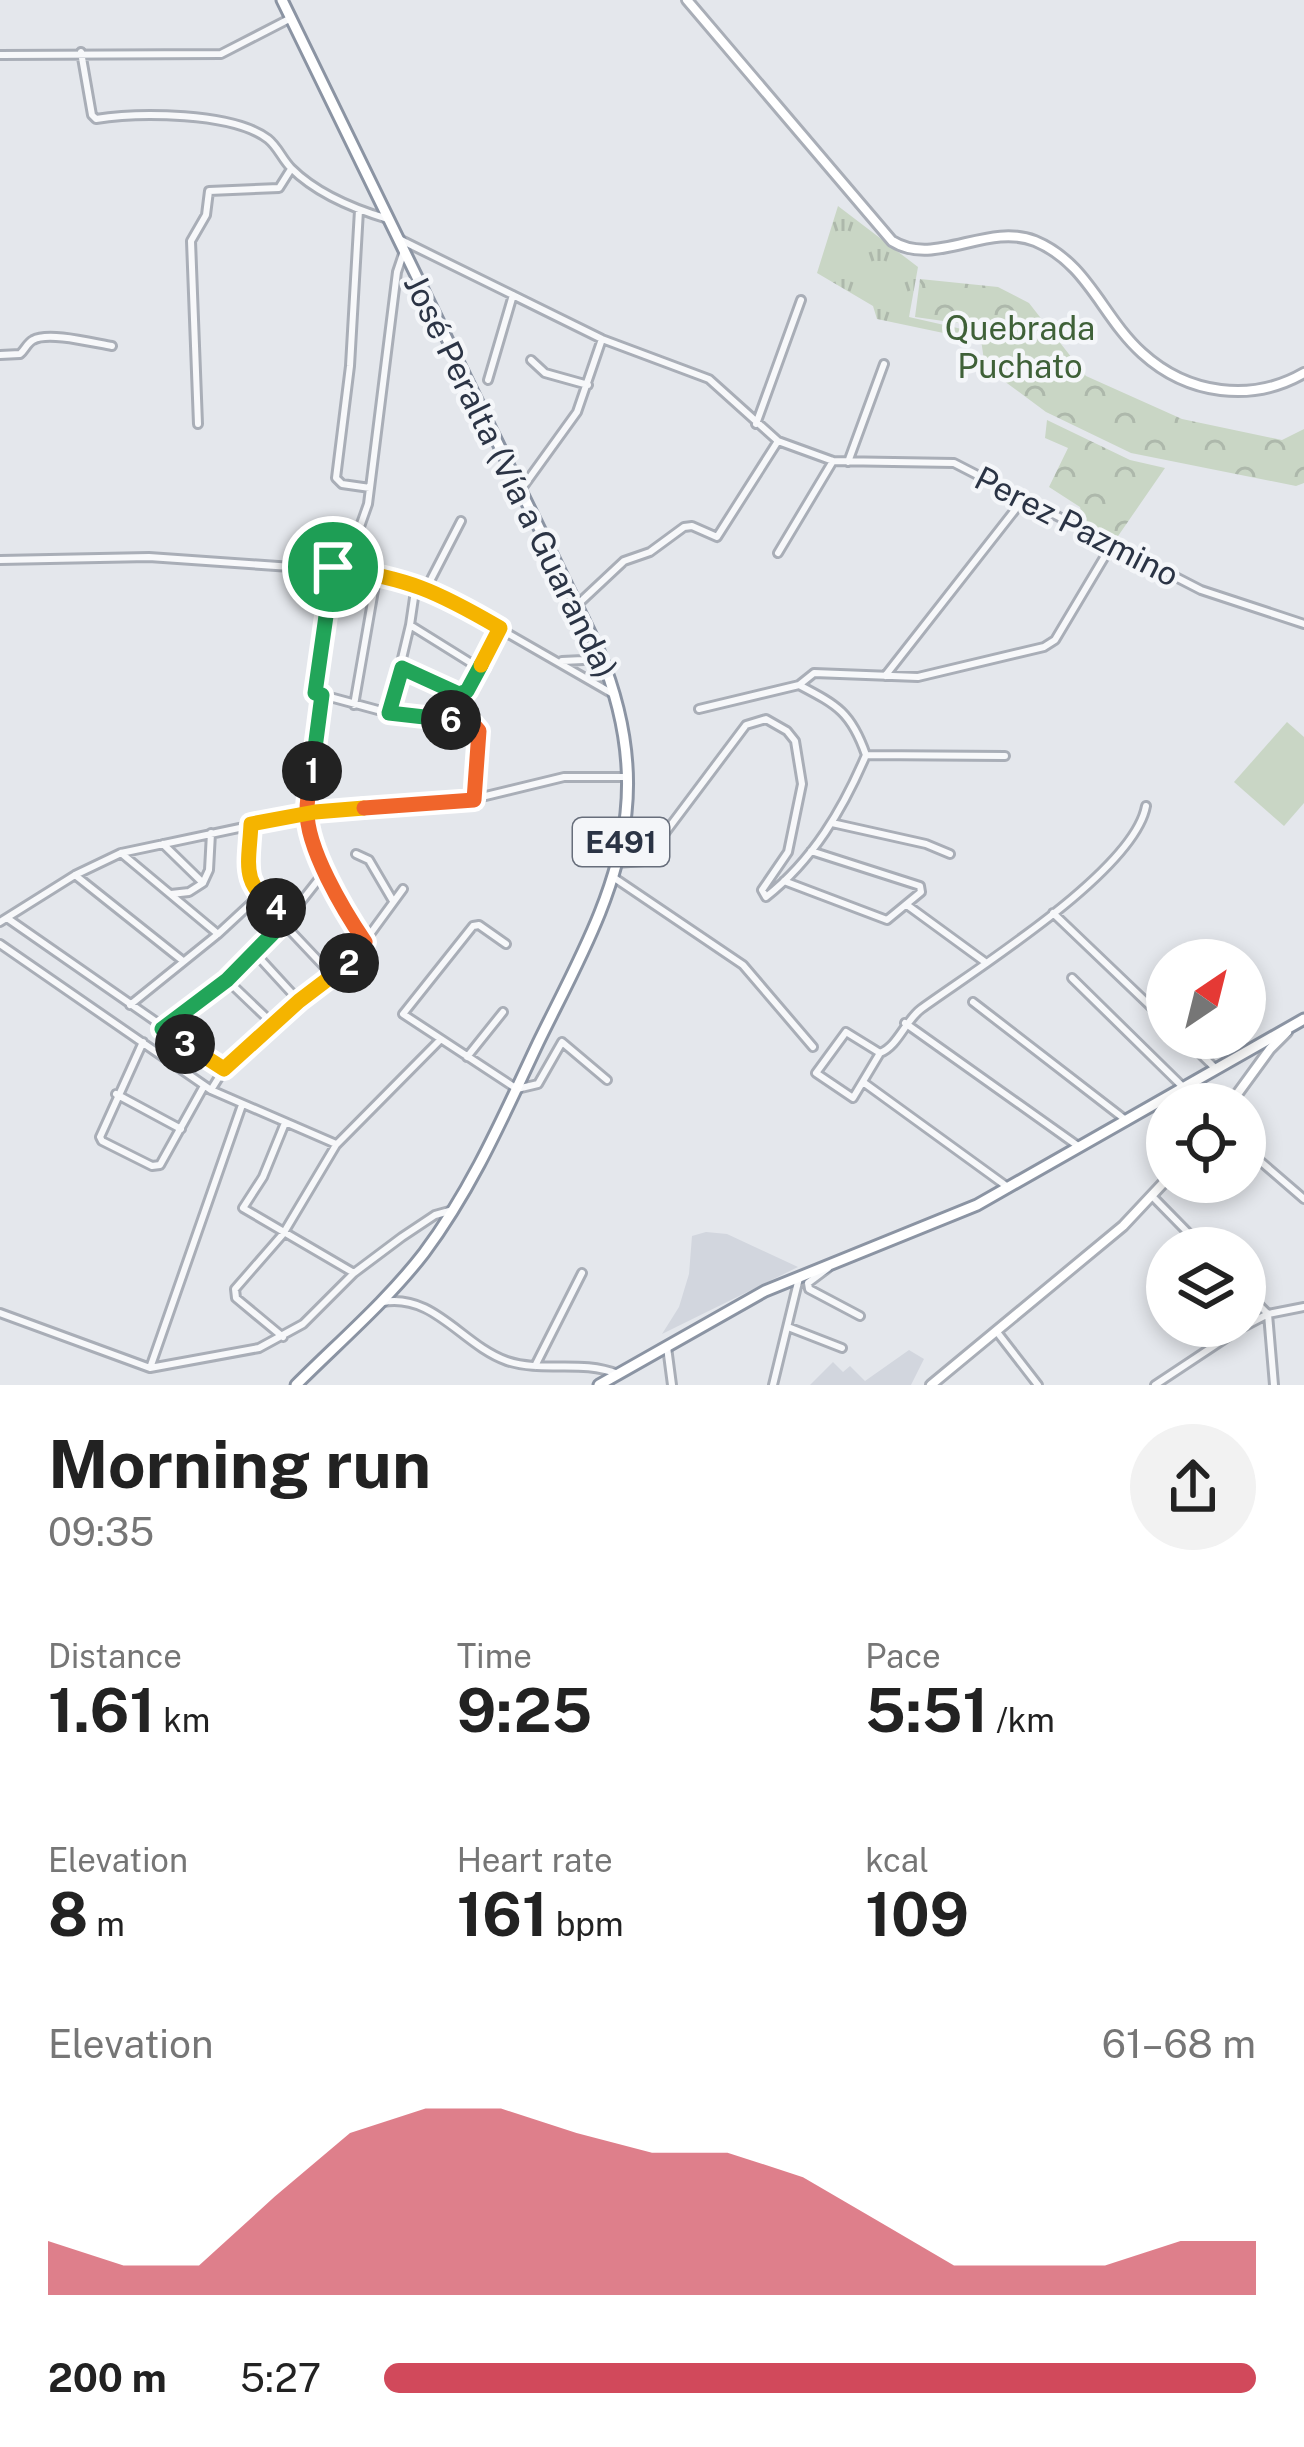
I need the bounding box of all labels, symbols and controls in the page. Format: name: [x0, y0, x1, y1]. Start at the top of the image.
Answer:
street label: José Peralta (Vía a Guaranda): [397, 268, 625, 684]
park label: Quebrada Puchato: [945, 309, 1095, 385]
street label: Perez Pazmino: [969, 458, 1185, 594]
pin: [282, 516, 384, 618]
icon: arrive: [300, 534, 366, 600]
pin: 6: [421, 690, 481, 750]
text: 6: [440, 701, 462, 739]
pin: 1: [282, 741, 342, 801]
text: 1: [305, 752, 319, 790]
road number: E491: [573, 818, 669, 866]
pin: 4: [246, 878, 306, 938]
text: 4: [265, 889, 287, 927]
pin: 2: [319, 933, 379, 993]
north arrow: [1146, 939, 1266, 1059]
map controls: [1146, 939, 1266, 1347]
text: 2: [339, 944, 359, 982]
pin: 3: [155, 1014, 215, 1074]
text: 3: [174, 1025, 196, 1063]
button: locate: [1146, 1083, 1266, 1203]
button: layers: [1146, 1227, 1266, 1347]
button: share: [1130, 1424, 1256, 1550]
text: Morning run: [48, 1425, 431, 1503]
text: 09:35: [48, 1509, 154, 1555]
text: Distance: [48, 1637, 182, 1675]
text: Time: [457, 1637, 532, 1675]
text: Pace: [865, 1637, 941, 1675]
text: 1.61: [48, 1675, 155, 1746]
text: 9:25: [457, 1675, 592, 1746]
text: 5:51: [865, 1675, 988, 1746]
text: km: [155, 1701, 210, 1739]
text: /km: [988, 1701, 1055, 1739]
text: Elevation: [48, 1841, 188, 1879]
text: Heart rate: [457, 1841, 613, 1879]
text: kcal: [865, 1841, 929, 1879]
text: 8: [48, 1879, 88, 1950]
text: 161: [457, 1879, 548, 1950]
text: 109: [865, 1879, 969, 1950]
text: m: [88, 1905, 125, 1943]
text: bpm: [548, 1905, 624, 1943]
text: Elevation: [48, 2021, 214, 2067]
text: 61–68 m: [1102, 2021, 1256, 2067]
text: 200 m: [48, 2355, 167, 2401]
text: 5:27: [240, 2355, 321, 2401]

